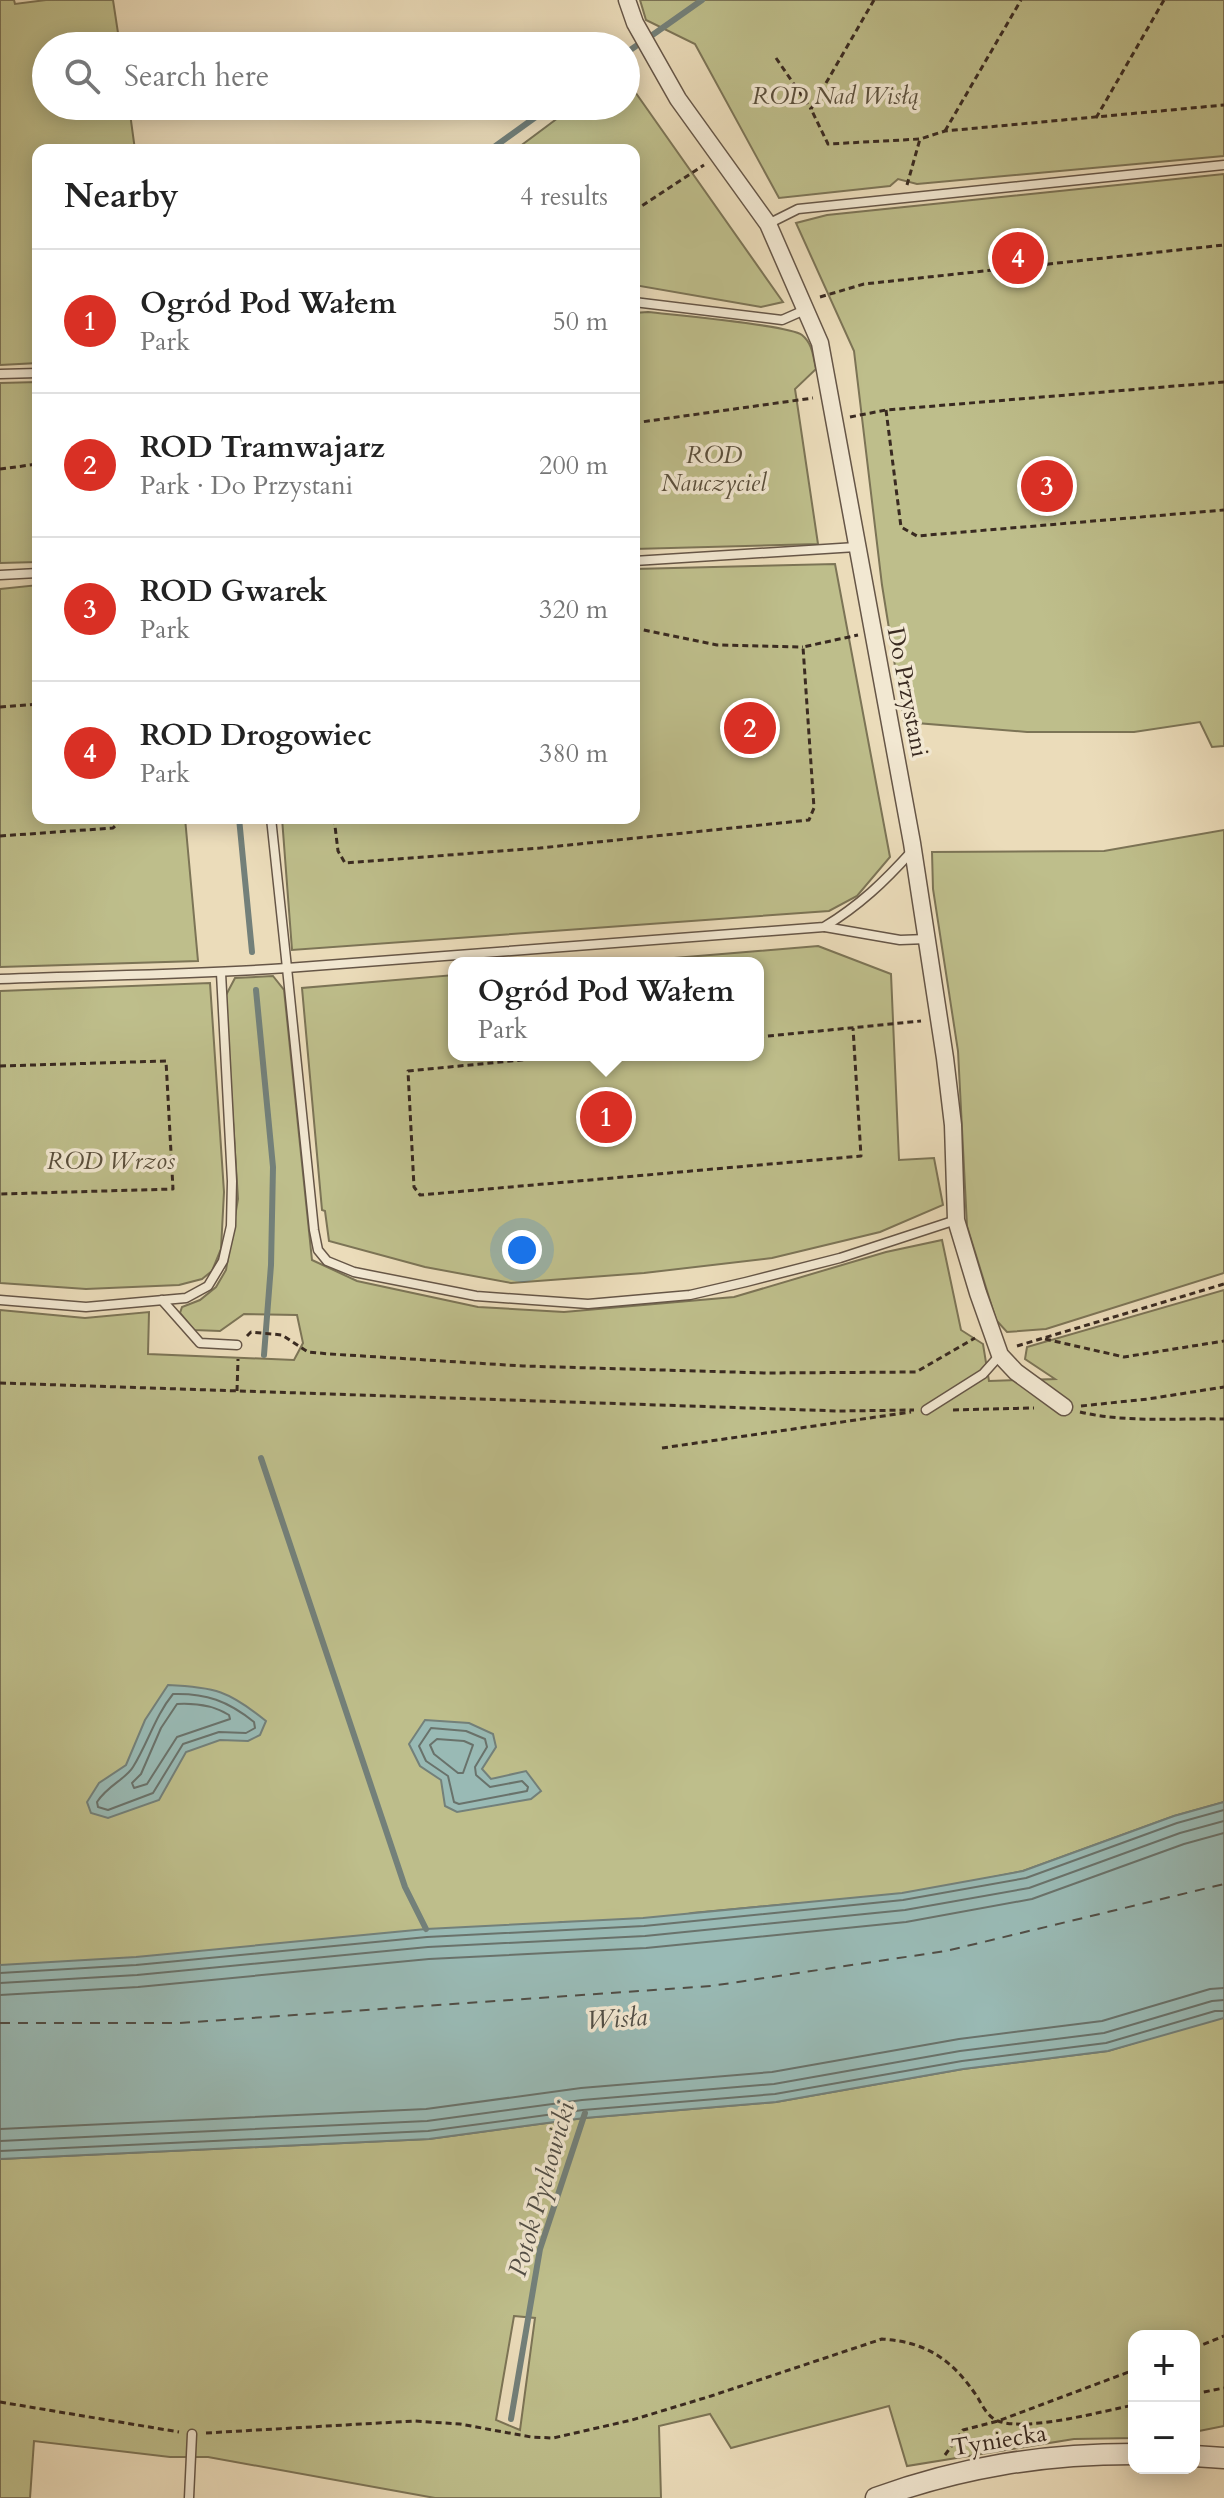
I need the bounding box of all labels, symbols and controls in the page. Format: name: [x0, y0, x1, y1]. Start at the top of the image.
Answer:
search box: [32, 32, 640, 120]
icon: search: [60, 54, 104, 98]
text: Search here: [124, 56, 269, 97]
park label: ROD Nad Wisłą: [752, 80, 919, 113]
text: Nearby: [64, 173, 179, 219]
text: 4 results: [520, 179, 608, 214]
pin: 4: [992, 228, 1044, 288]
text: Ogród Pod Wałem: [140, 283, 396, 324]
text: 1: [83, 304, 97, 339]
text: 50 m: [552, 304, 608, 339]
text: Park: [140, 324, 190, 359]
text: ROD Tramwajarz: [140, 427, 385, 468]
park label: ROD Nauczyciel: [661, 439, 768, 500]
text: 2: [83, 448, 97, 483]
text: 200 m: [539, 448, 608, 483]
pin: 3: [1021, 456, 1073, 516]
text: Park · Do Przystani: [140, 468, 353, 503]
text: ROD Gwarek: [140, 571, 327, 612]
text: 3: [83, 592, 97, 627]
text: 320 m: [539, 592, 608, 627]
text: Park: [140, 612, 190, 647]
street label: Do Przystani: [879, 624, 936, 760]
pin: 2: [724, 698, 776, 758]
text: ROD Drogowiec: [140, 715, 372, 756]
text: 4: [83, 736, 97, 771]
text: 380 m: [539, 736, 608, 771]
text: Park: [140, 756, 190, 791]
popup: [448, 957, 764, 1061]
text: Ogród Pod Wałem: [478, 971, 734, 1012]
text: Park: [478, 1012, 528, 1047]
pin: 1: [580, 1087, 632, 1147]
park label: ROD Wrzos: [47, 1145, 175, 1178]
your location: [502, 1230, 542, 1270]
water label: Wisła: [586, 1999, 649, 2038]
water label: Potok Pychowicki: [500, 2097, 583, 2280]
map controls: [1128, 2330, 1200, 2474]
button: +: [1128, 2330, 1200, 2402]
button: −: [1128, 2402, 1200, 2474]
street label: Tyniecka: [949, 2417, 1050, 2464]

